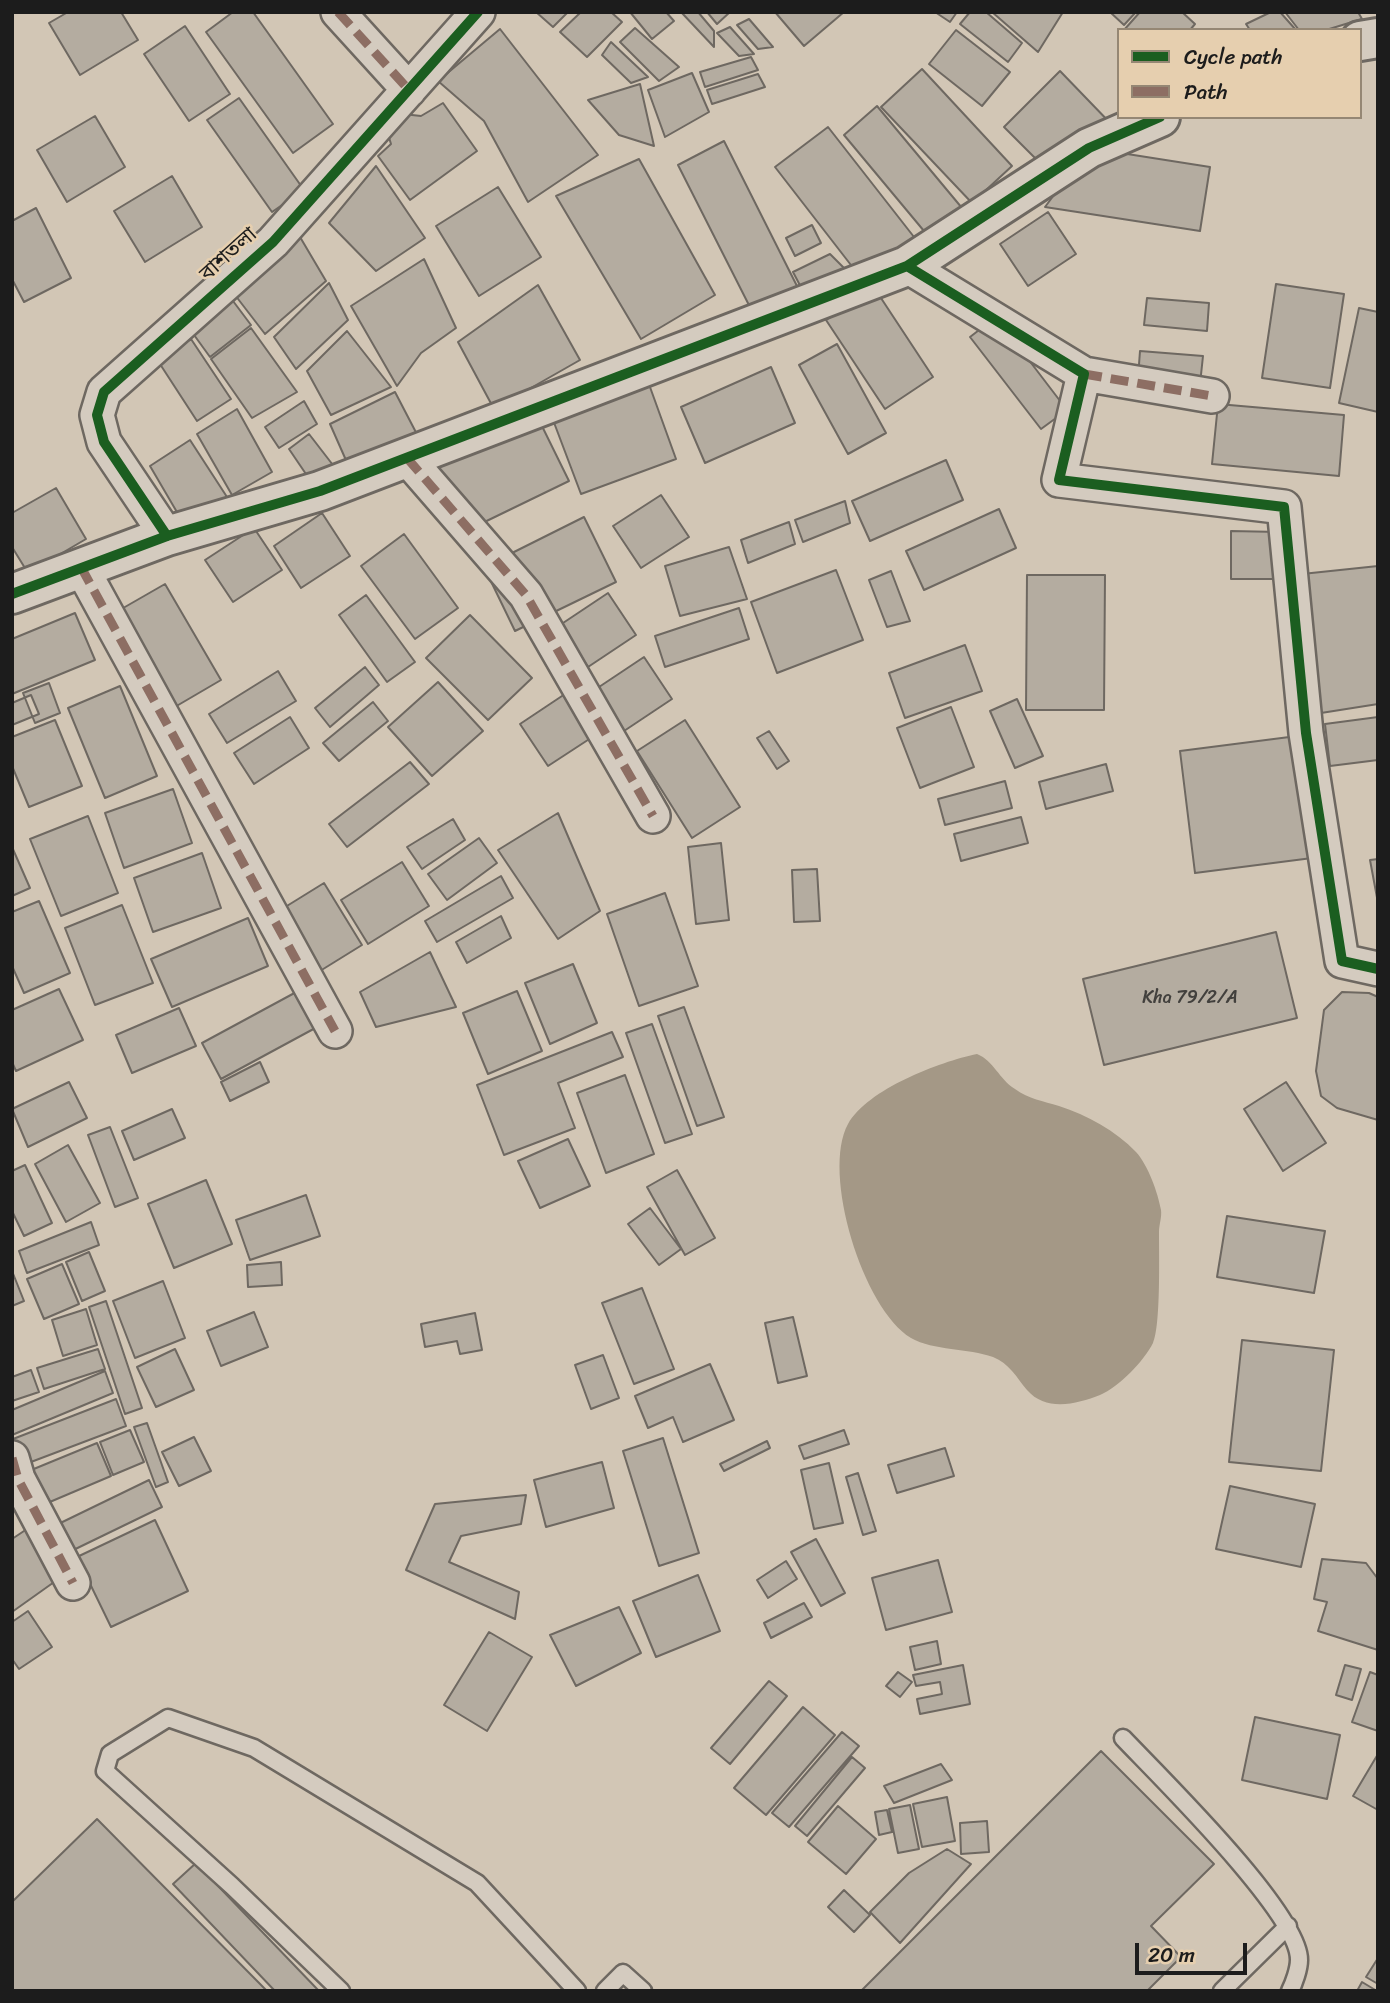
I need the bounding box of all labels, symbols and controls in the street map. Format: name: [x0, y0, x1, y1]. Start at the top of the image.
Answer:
legend: [1117, 28, 1362, 119]
text: Cycle path: [1184, 38, 1283, 76]
text: Path: [1184, 73, 1227, 111]
street label: বাশতলা: [195, 223, 263, 287]
house number: Kha 79/2/A: [1142, 987, 1238, 1009]
scale bar: [1138, 1930, 1250, 1974]
text: 20 m: [1148, 1936, 1195, 1974]

